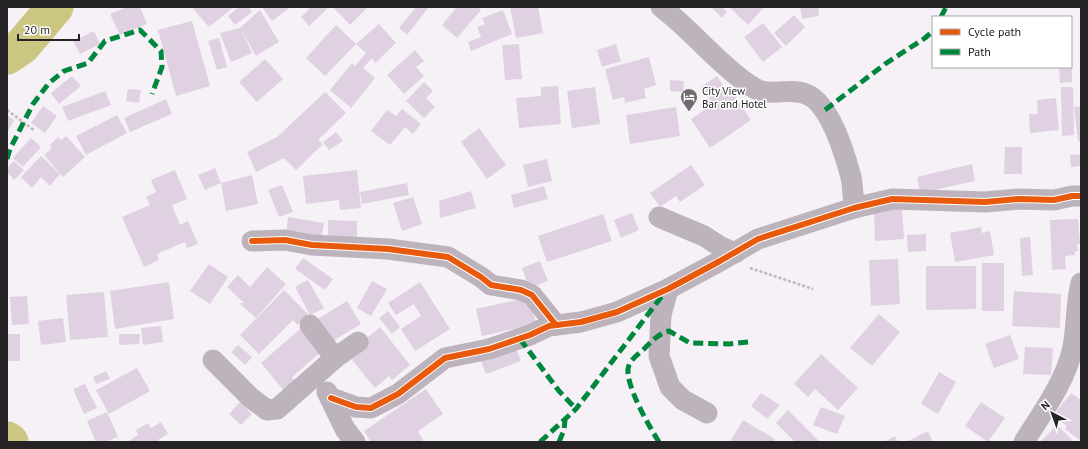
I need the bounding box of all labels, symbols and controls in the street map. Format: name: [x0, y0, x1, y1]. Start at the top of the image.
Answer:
scale bar: [18, 16, 79, 42]
legend: [932, 16, 1072, 68]
text: 20 m: [24, 22, 50, 37]
text: Cycle path: [968, 24, 1021, 39]
text: Path: [968, 44, 991, 59]
place label: City View Bar and Hotel: [702, 84, 767, 111]
hotel icon: City View Bar and Hotel: [679, 87, 699, 112]
north arrow: [1032, 393, 1072, 433]
text: N: [1038, 398, 1053, 413]

